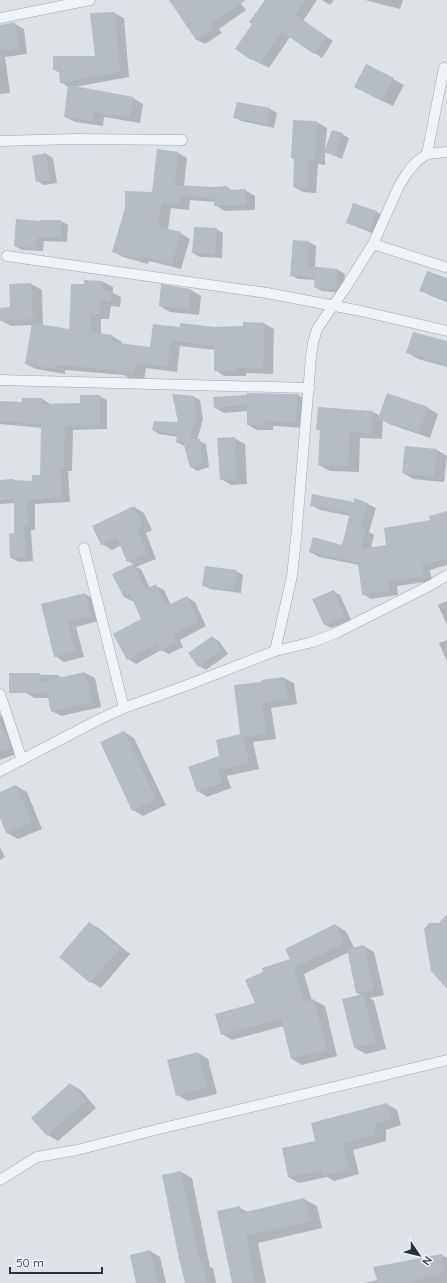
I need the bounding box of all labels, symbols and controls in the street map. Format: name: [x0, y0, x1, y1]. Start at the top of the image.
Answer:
north arrow: [399, 1235, 439, 1275]
scale bar: [10, 1249, 102, 1275]
text: N: [419, 1253, 435, 1268]
text: 50 m: [16, 1255, 44, 1270]

